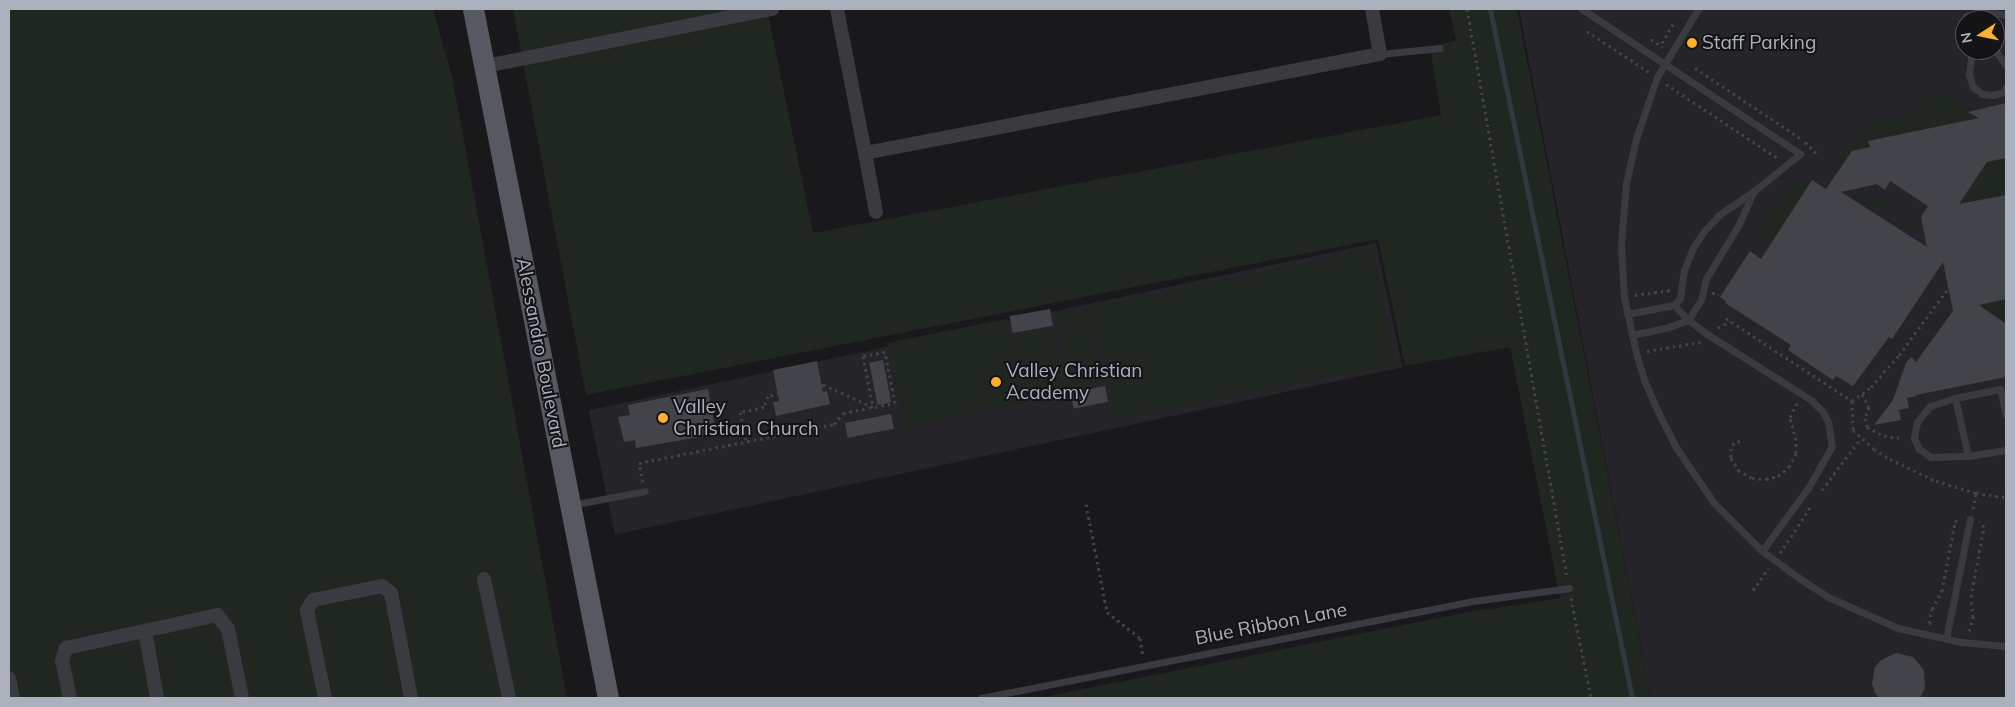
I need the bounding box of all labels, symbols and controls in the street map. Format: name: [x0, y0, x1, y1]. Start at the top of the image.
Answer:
north arrow: [1955, 10, 2005, 60]
text: N: [1956, 31, 1976, 45]
place label: Staff Parking: [1702, 32, 1816, 54]
marker: Staff Parking: [1686, 37, 1698, 49]
street label: Alessandro Boulevard: [511, 256, 571, 450]
place label: Valley Christian Academy: [1006, 360, 1142, 404]
marker: Valley Christian Academy: [990, 376, 1002, 388]
place label: Valley Christian Church: [673, 396, 819, 440]
marker: Valley Christian Church: [657, 412, 669, 424]
street label: Blue Ribbon Lane: [1193, 598, 1349, 650]

